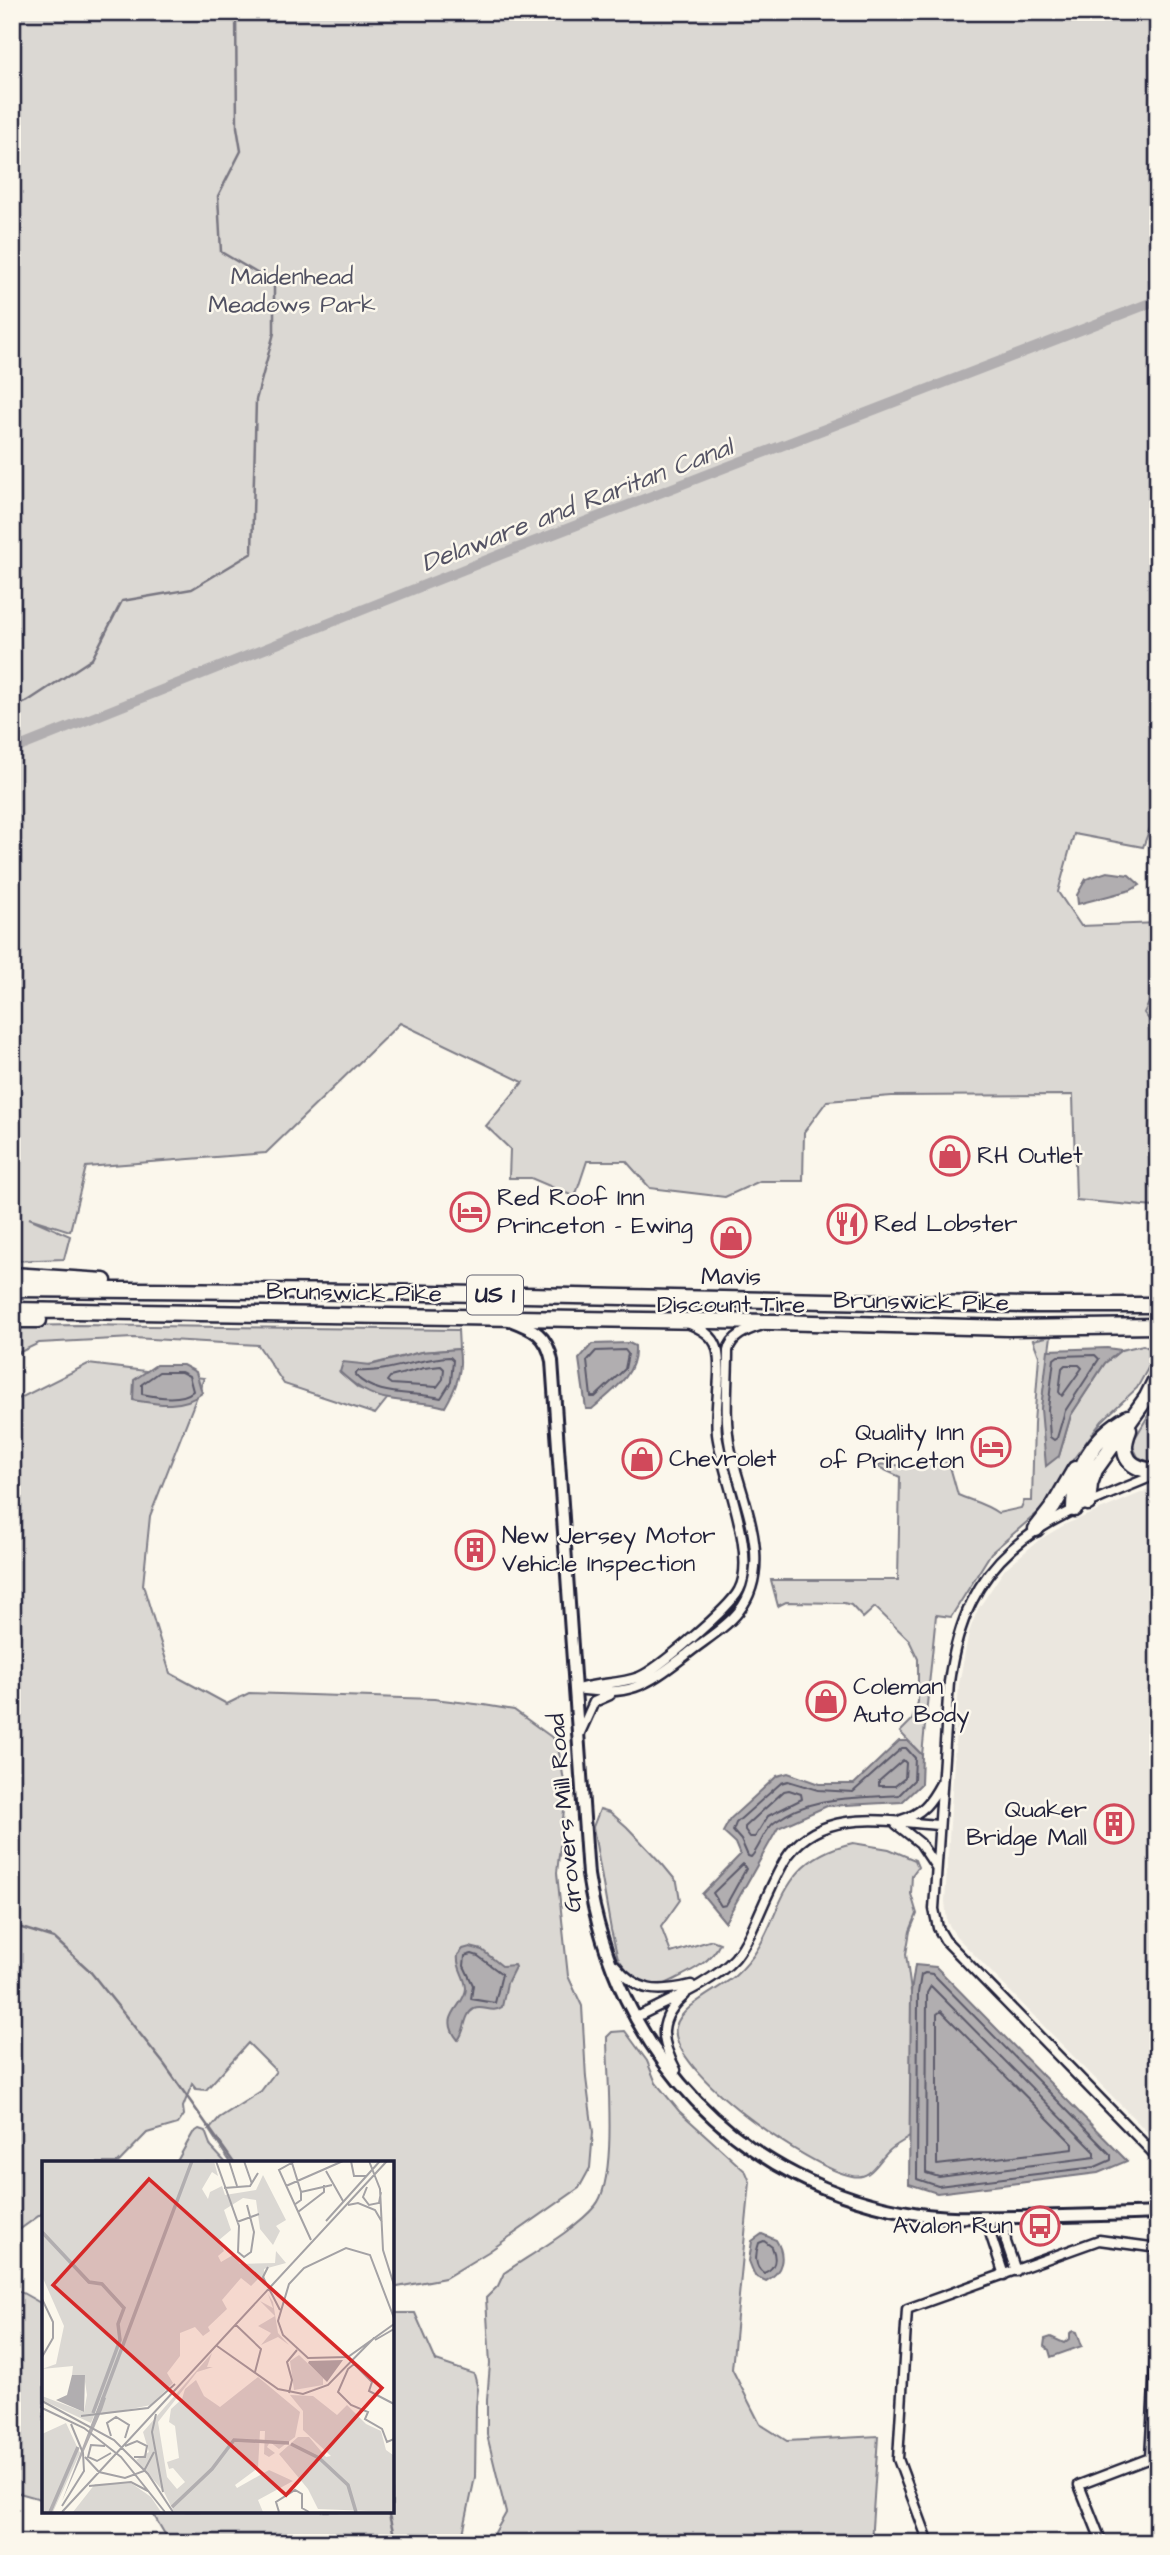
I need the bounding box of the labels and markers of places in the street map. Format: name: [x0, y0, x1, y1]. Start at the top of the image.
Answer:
shop icon: RH Outlet: [929, 1135, 971, 1177]
place label: RH Outlet: [977, 1139, 1083, 1173]
place label: Red Roof Inn Princeton - Ewing: [497, 1181, 693, 1244]
hotel icon: Red Roof Inn Princeton - Ewing: [449, 1191, 491, 1233]
restaurant icon: Red Lobster: [826, 1203, 868, 1245]
place label: Red Lobster: [874, 1207, 1018, 1241]
shop icon: Mavis Discount Tire: [710, 1217, 752, 1259]
place label: Mavis Discount Tire: [657, 1260, 805, 1322]
place label: Quality Inn of Princeton: [819, 1416, 964, 1478]
hotel icon: Quality Inn of Princeton: [970, 1426, 1012, 1468]
shop icon: Chevrolet: [621, 1438, 663, 1480]
place label: Chevrolet: [669, 1442, 777, 1476]
place label: New Jersey Motor Vehicle Inspection: [502, 1519, 716, 1581]
building icon: New Jersey Motor Vehicle Inspection: [454, 1529, 496, 1571]
place label: Coleman Auto Body: [853, 1670, 969, 1733]
shop icon: Coleman Auto Body: [805, 1680, 847, 1722]
place label: Quaker Bridge Mall: [966, 1793, 1087, 1856]
building icon: Quaker Bridge Mall: [1093, 1803, 1135, 1845]
bus stop icon: Avalon Run: [1019, 2205, 1061, 2247]
place label: Avalon Run: [893, 2209, 1013, 2243]

